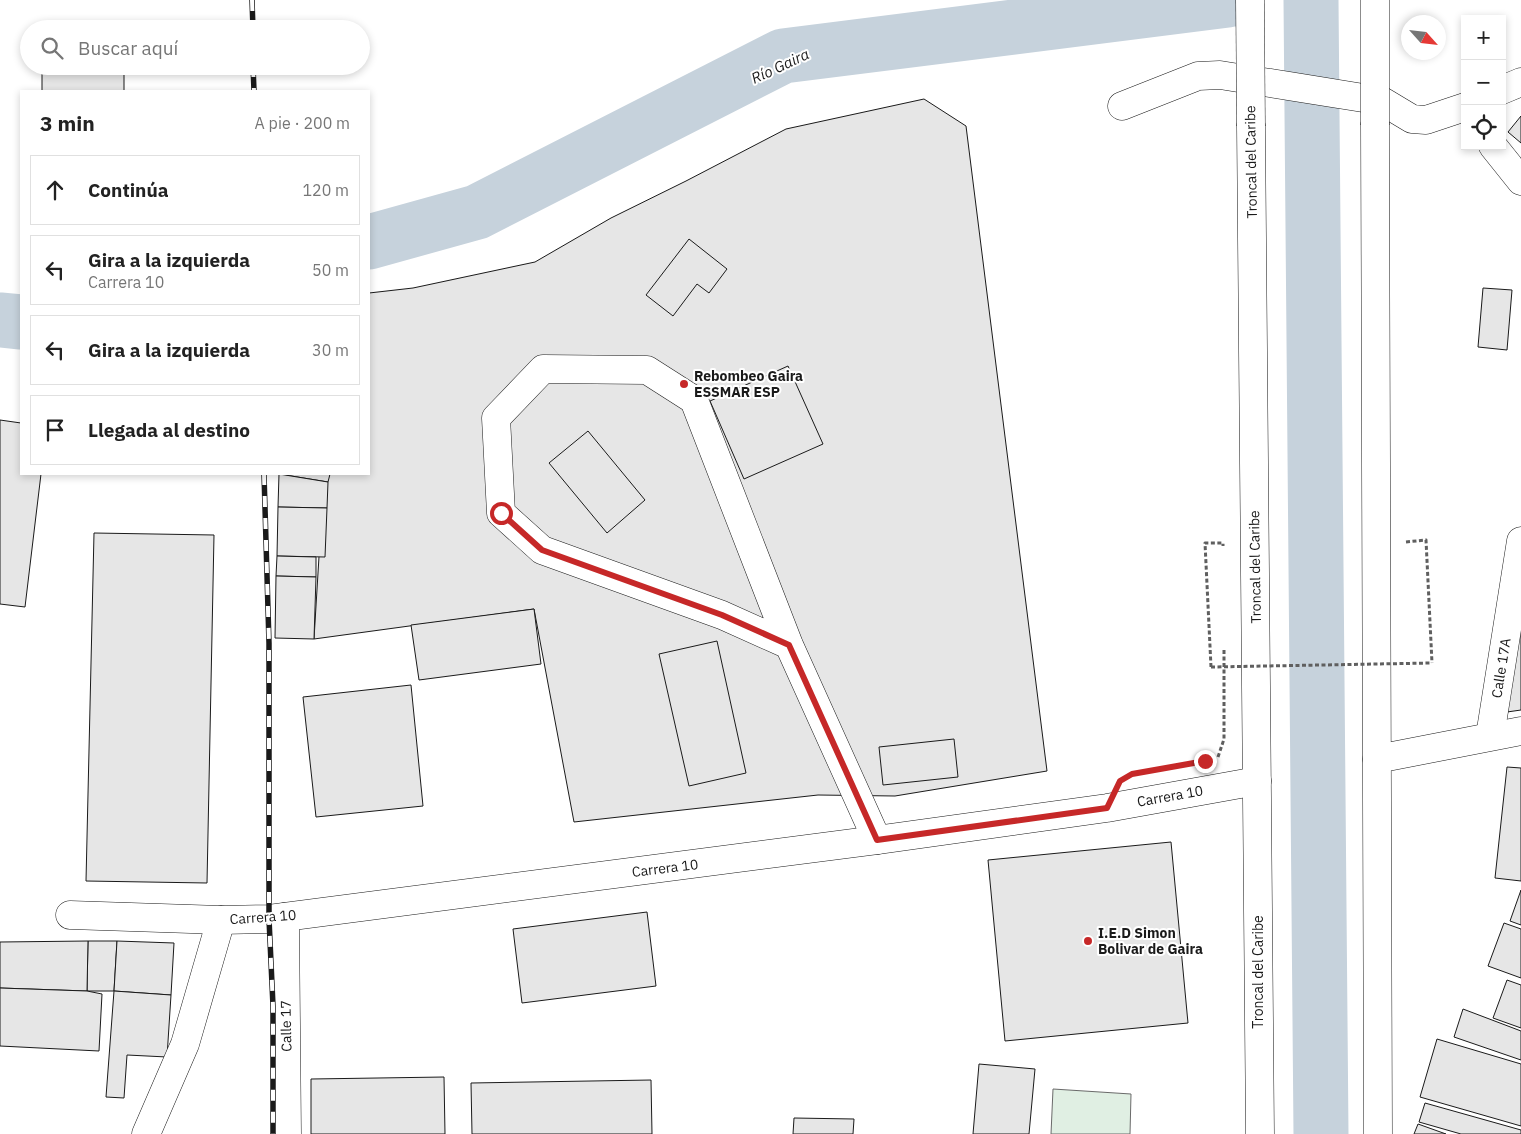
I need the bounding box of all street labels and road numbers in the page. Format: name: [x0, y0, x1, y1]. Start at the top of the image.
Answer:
street label: Troncal del Caribe: [1241, 105, 1261, 219]
street label: Troncal del Caribe: [1245, 510, 1265, 624]
street label: Calle 17A: [1487, 637, 1515, 699]
street label: Carrera 10: [1136, 781, 1204, 811]
street label: Carrera 10: [631, 855, 699, 881]
street label: Carrera 10: [229, 906, 297, 928]
street label: Troncal del Caribe: [1249, 915, 1267, 1029]
street label: Calle 17: [277, 1000, 295, 1052]

